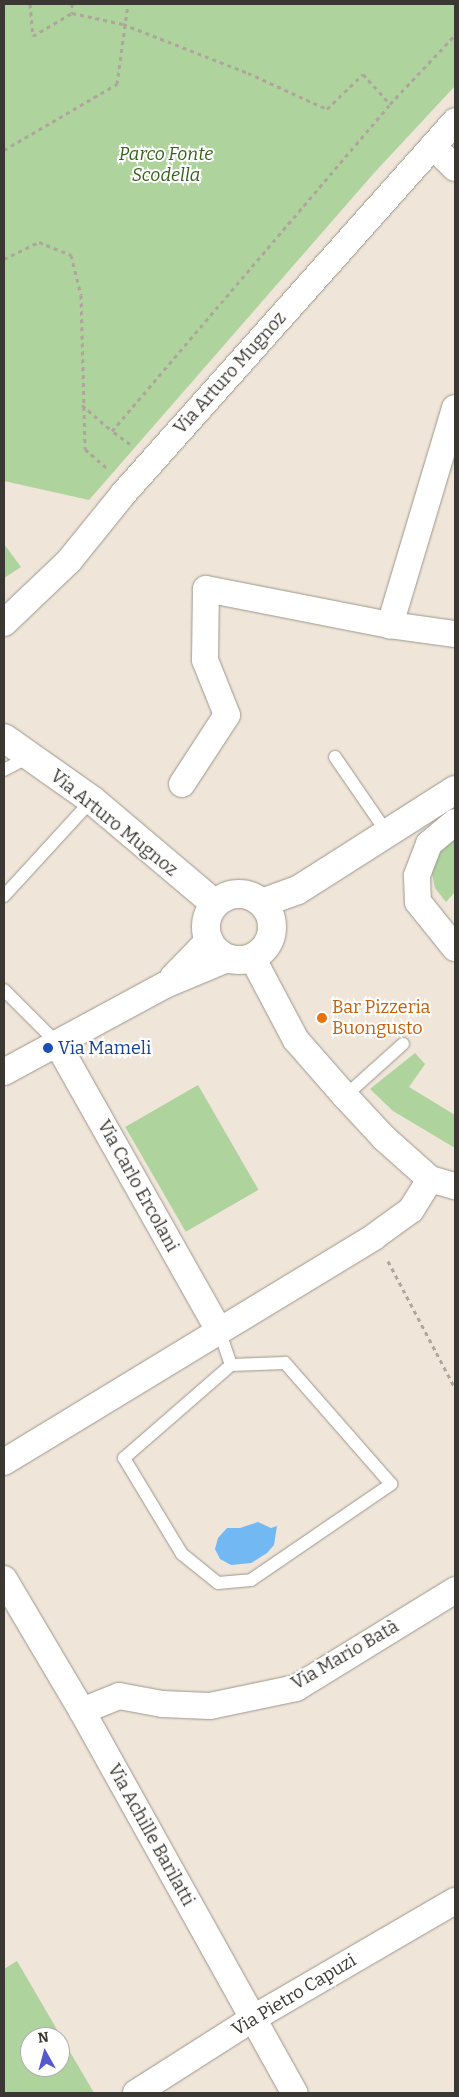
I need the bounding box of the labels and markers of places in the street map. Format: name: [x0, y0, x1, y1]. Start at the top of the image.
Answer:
place label: Bar Pizzeria Buongusto: [332, 997, 430, 1040]
marker: Bar Pizzeria Buongusto: [316, 1012, 328, 1024]
place label: Via Mameli: [58, 1037, 151, 1059]
marker: Via Mameli: [42, 1042, 54, 1054]

